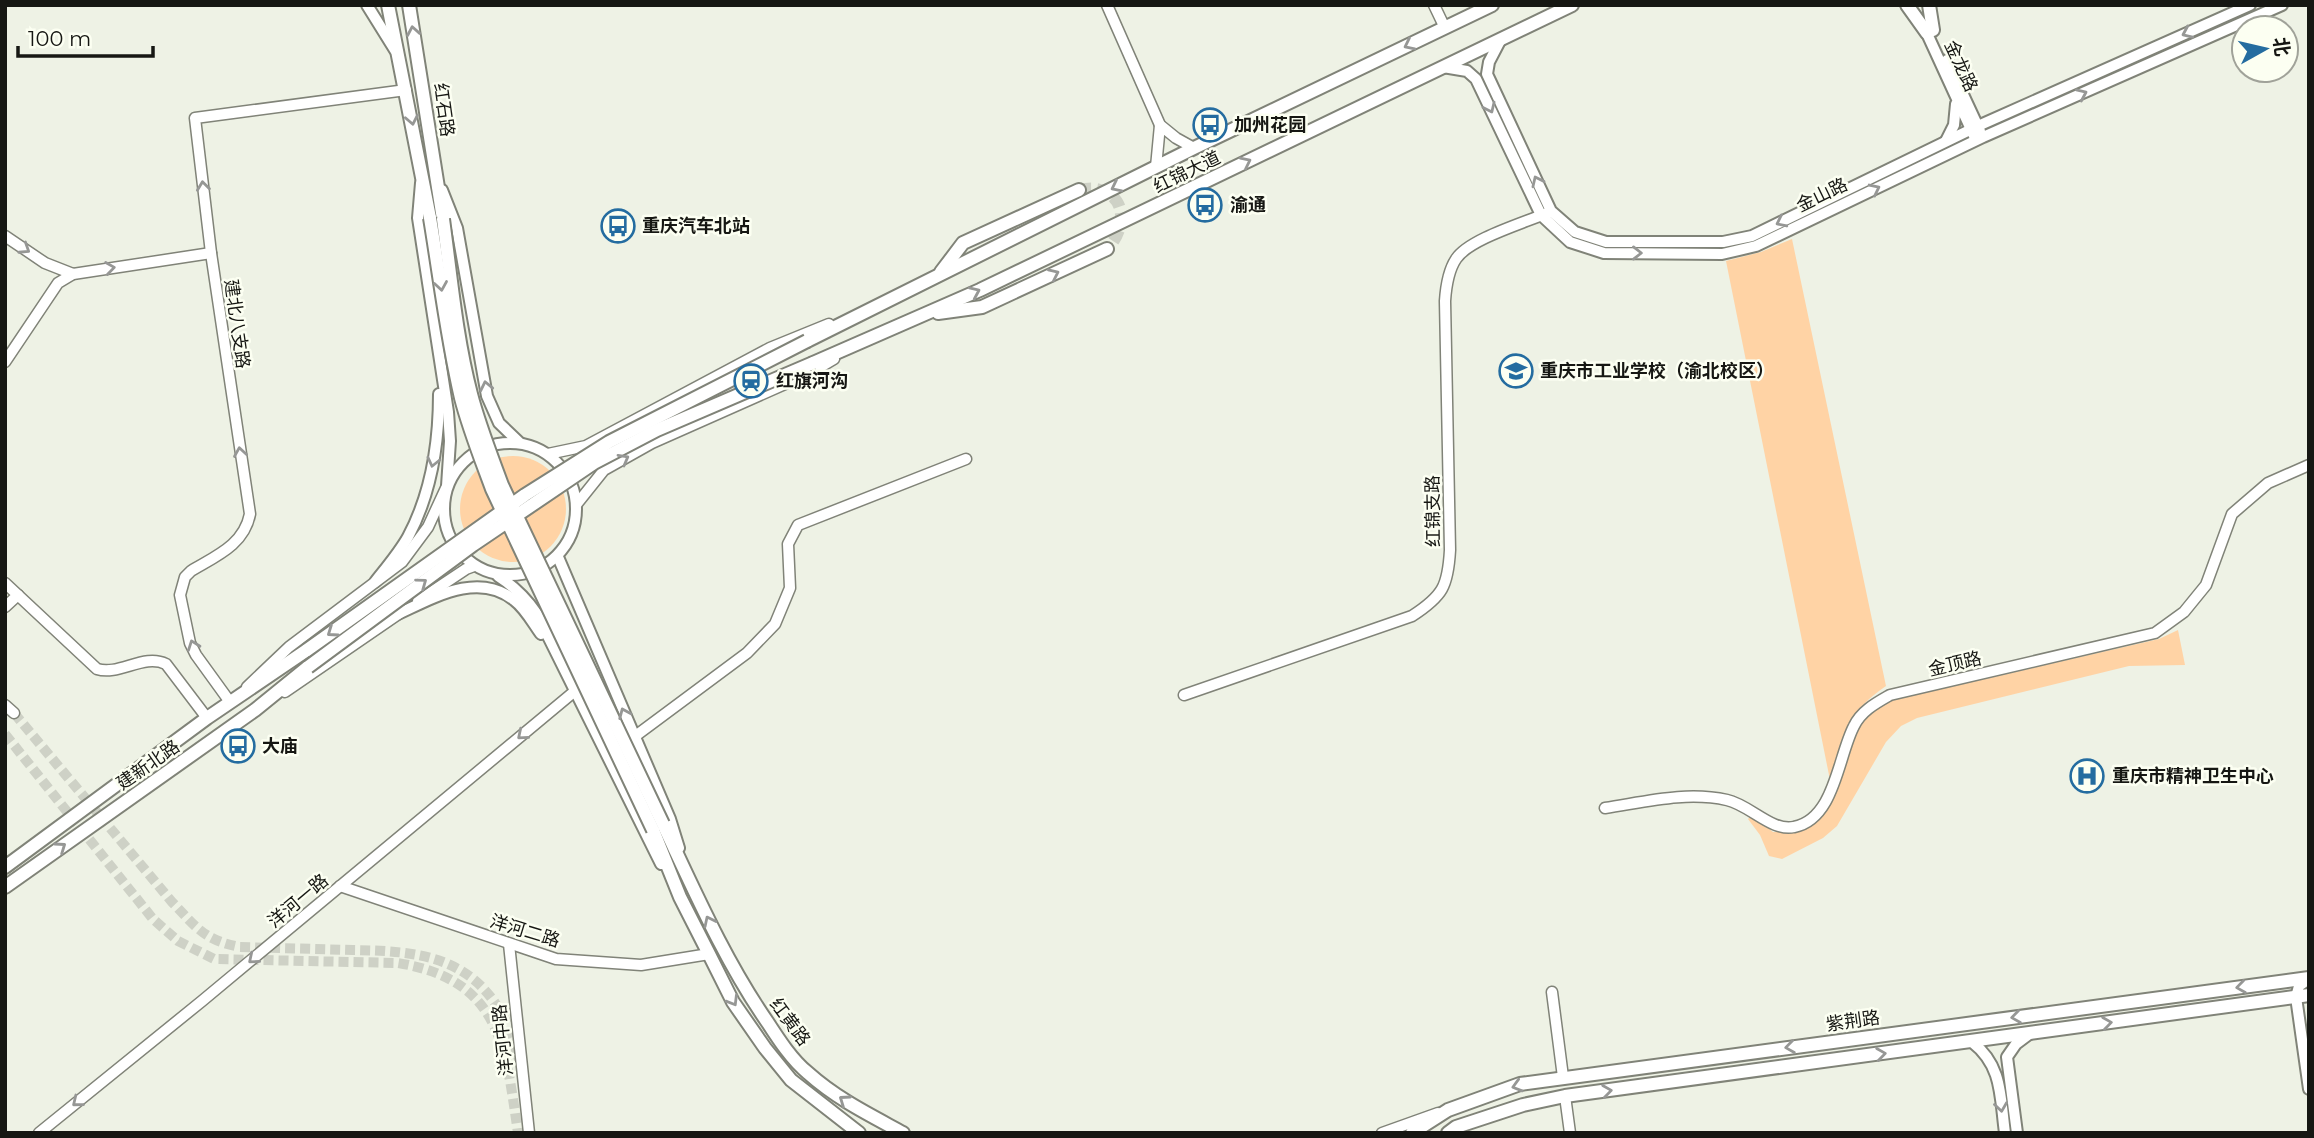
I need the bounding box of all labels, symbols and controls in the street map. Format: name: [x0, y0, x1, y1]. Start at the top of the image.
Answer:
scale bar: [18, 14, 152, 58]
north arrow: [2230, 14, 2300, 84]
one-way arrow: [406, 25, 421, 37]
one-way arrow: [2182, 25, 2194, 39]
text: 100 m: [28, 26, 91, 51]
text: 北: [2269, 36, 2294, 58]
one-way arrow: [1404, 37, 1416, 51]
street label: 金龙路: [1940, 37, 1982, 95]
street label: 红石路: [429, 82, 459, 138]
one-way arrow: [2075, 88, 2087, 102]
one-way arrow: [1481, 101, 1495, 113]
bus stop icon: 加州花园: [1191, 106, 1229, 144]
one-way arrow: [403, 114, 418, 126]
place label: 加州花园: [1234, 114, 1306, 136]
street label: 红锦大道: [1150, 146, 1224, 198]
one-way arrow: [1239, 157, 1251, 171]
street label: 金山路: [1793, 173, 1851, 217]
one-way arrow: [1531, 176, 1545, 188]
one-way arrow: [1111, 179, 1123, 193]
one-way arrow: [195, 180, 210, 191]
one-way arrow: [1868, 183, 1880, 197]
bus stop icon: 渝通: [1186, 186, 1224, 224]
place label: 渝通: [1230, 194, 1266, 216]
bus stop icon: 重庆汽车北站: [599, 207, 637, 245]
one-way arrow: [1776, 214, 1788, 228]
place label: 重庆汽车北站: [642, 215, 750, 237]
one-way arrow: [18, 241, 31, 254]
one-way arrow: [1632, 245, 1643, 261]
one-way arrow: [104, 261, 116, 276]
one-way arrow: [1047, 268, 1059, 282]
street label: 建北八支路: [220, 278, 254, 370]
one-way arrow: [433, 280, 448, 292]
one-way arrow: [968, 286, 980, 300]
school or university icon: 重庆市工业学校（渝北校区）: [1497, 352, 1535, 390]
place label: 重庆市工业学校（渝北校区）: [1540, 360, 1774, 382]
station icon: 红旗河沟: [732, 362, 770, 400]
place label: 红旗河沟: [776, 370, 848, 392]
one-way arrow: [479, 380, 494, 392]
one-way arrow: [233, 446, 248, 458]
one-way arrow: [617, 454, 630, 467]
one-way arrow: [426, 456, 441, 468]
street label: 红锦支路: [1421, 475, 1445, 547]
one-way arrow: [414, 578, 427, 591]
one-way arrow: [327, 624, 340, 636]
one-way arrow: [187, 640, 201, 652]
street label: 金顶路: [1926, 647, 1984, 681]
one-way arrow: [618, 708, 632, 720]
bus stop icon: 大庙: [219, 727, 257, 765]
one-way arrow: [518, 727, 531, 739]
street label: 建新北路: [112, 735, 184, 795]
place label: 大庙: [262, 735, 298, 757]
hospital icon: 重庆市精神卫生中心: [2068, 757, 2106, 795]
place label: 重庆市精神卫生中心: [2112, 765, 2274, 787]
one-way arrow: [53, 843, 66, 856]
street label: 洋河一路: [263, 869, 333, 933]
street label: 洋河二路: [487, 910, 563, 952]
one-way arrow: [703, 916, 717, 928]
one-way arrow: [249, 950, 261, 963]
one-way arrow: [2235, 979, 2247, 994]
one-way arrow: [725, 993, 738, 1006]
street label: 红黄路: [765, 994, 815, 1050]
street label: 洋河中路: [488, 1003, 518, 1077]
street label: 紫荆路: [1825, 1006, 1881, 1036]
one-way arrow: [2010, 1009, 2021, 1024]
one-way arrow: [2101, 1016, 2113, 1031]
one-way arrow: [1784, 1039, 1796, 1054]
one-way arrow: [1876, 1047, 1887, 1062]
one-way arrow: [1511, 1078, 1523, 1093]
one-way arrow: [1602, 1083, 1613, 1098]
one-way arrow: [72, 1094, 84, 1107]
one-way arrow: [839, 1096, 852, 1108]
one-way arrow: [1993, 1101, 2008, 1113]

